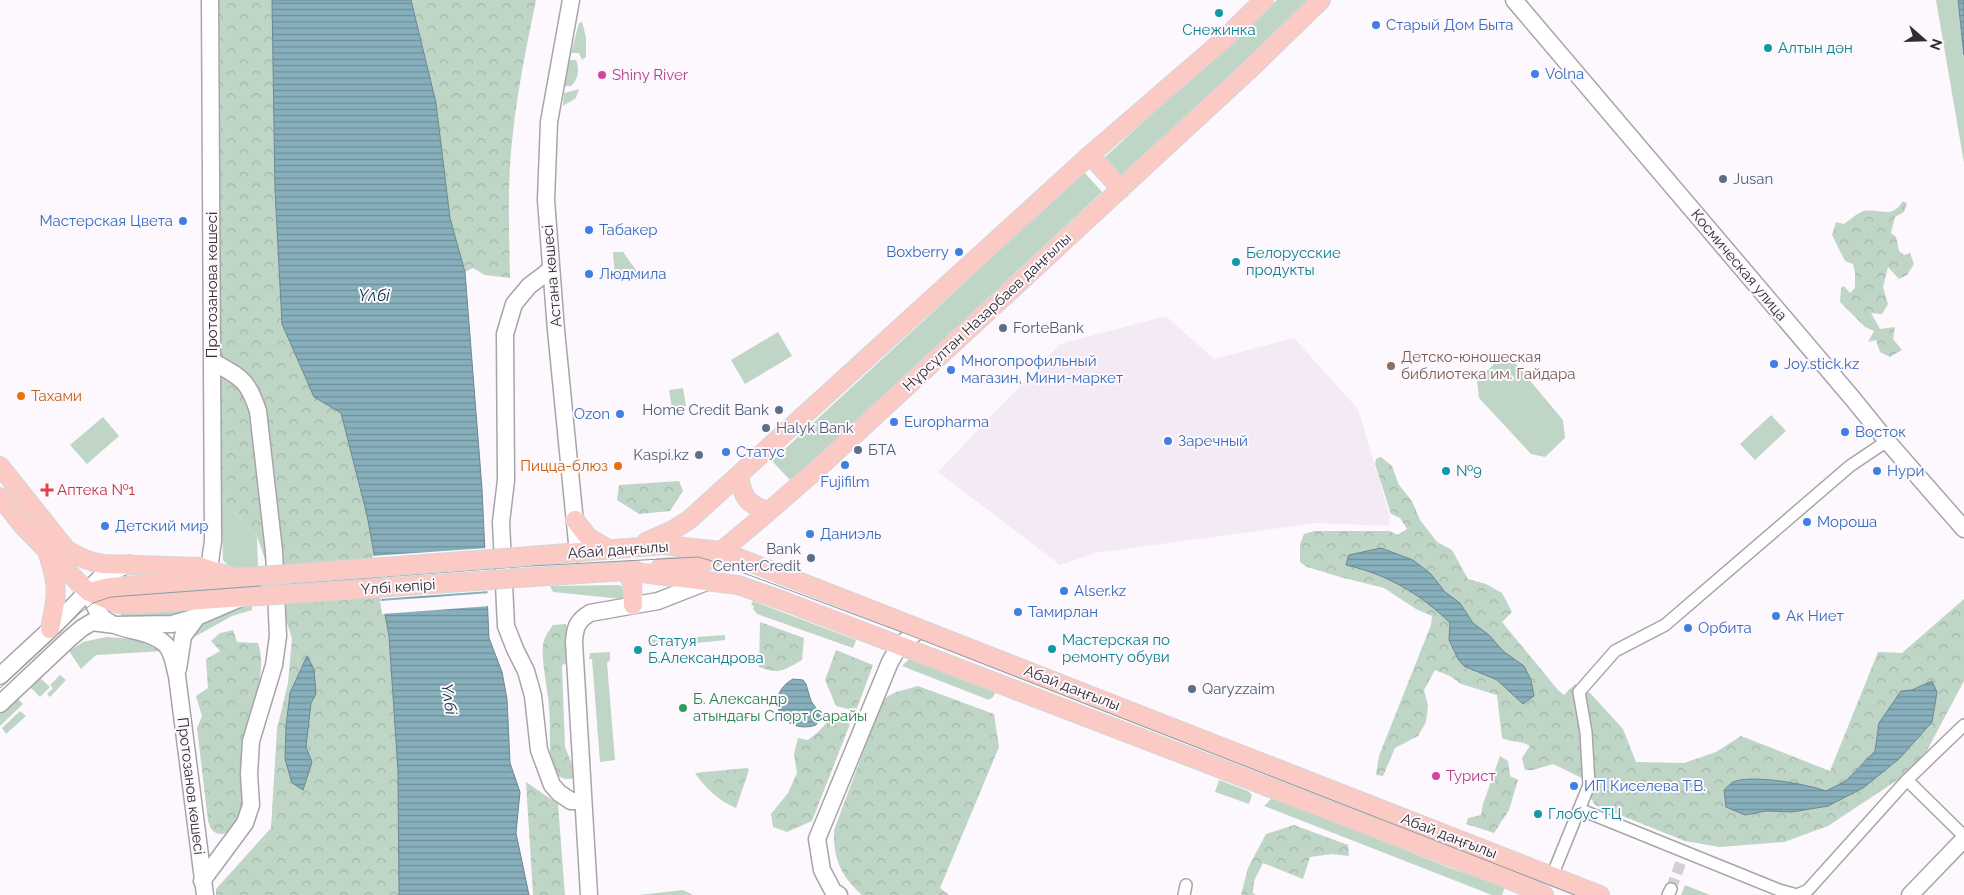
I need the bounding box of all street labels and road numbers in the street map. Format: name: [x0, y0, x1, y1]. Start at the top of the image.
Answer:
street label: Космическая улица: [1687, 206, 1791, 324]
street label: Протозанова көшесі: [203, 212, 221, 358]
street label: Астана көшесі: [539, 224, 565, 328]
street label: Нұрсұлтан Назарбаев даңғылы: [899, 229, 1075, 395]
street label: Абай даңғылы: [567, 537, 669, 563]
street label: Үлбі көпірі: [360, 575, 436, 599]
street label: Абай даңғылы: [1022, 661, 1122, 715]
street label: Протозанов көшесі: [174, 716, 208, 856]
street label: Абай даңғылы: [1399, 809, 1499, 863]

